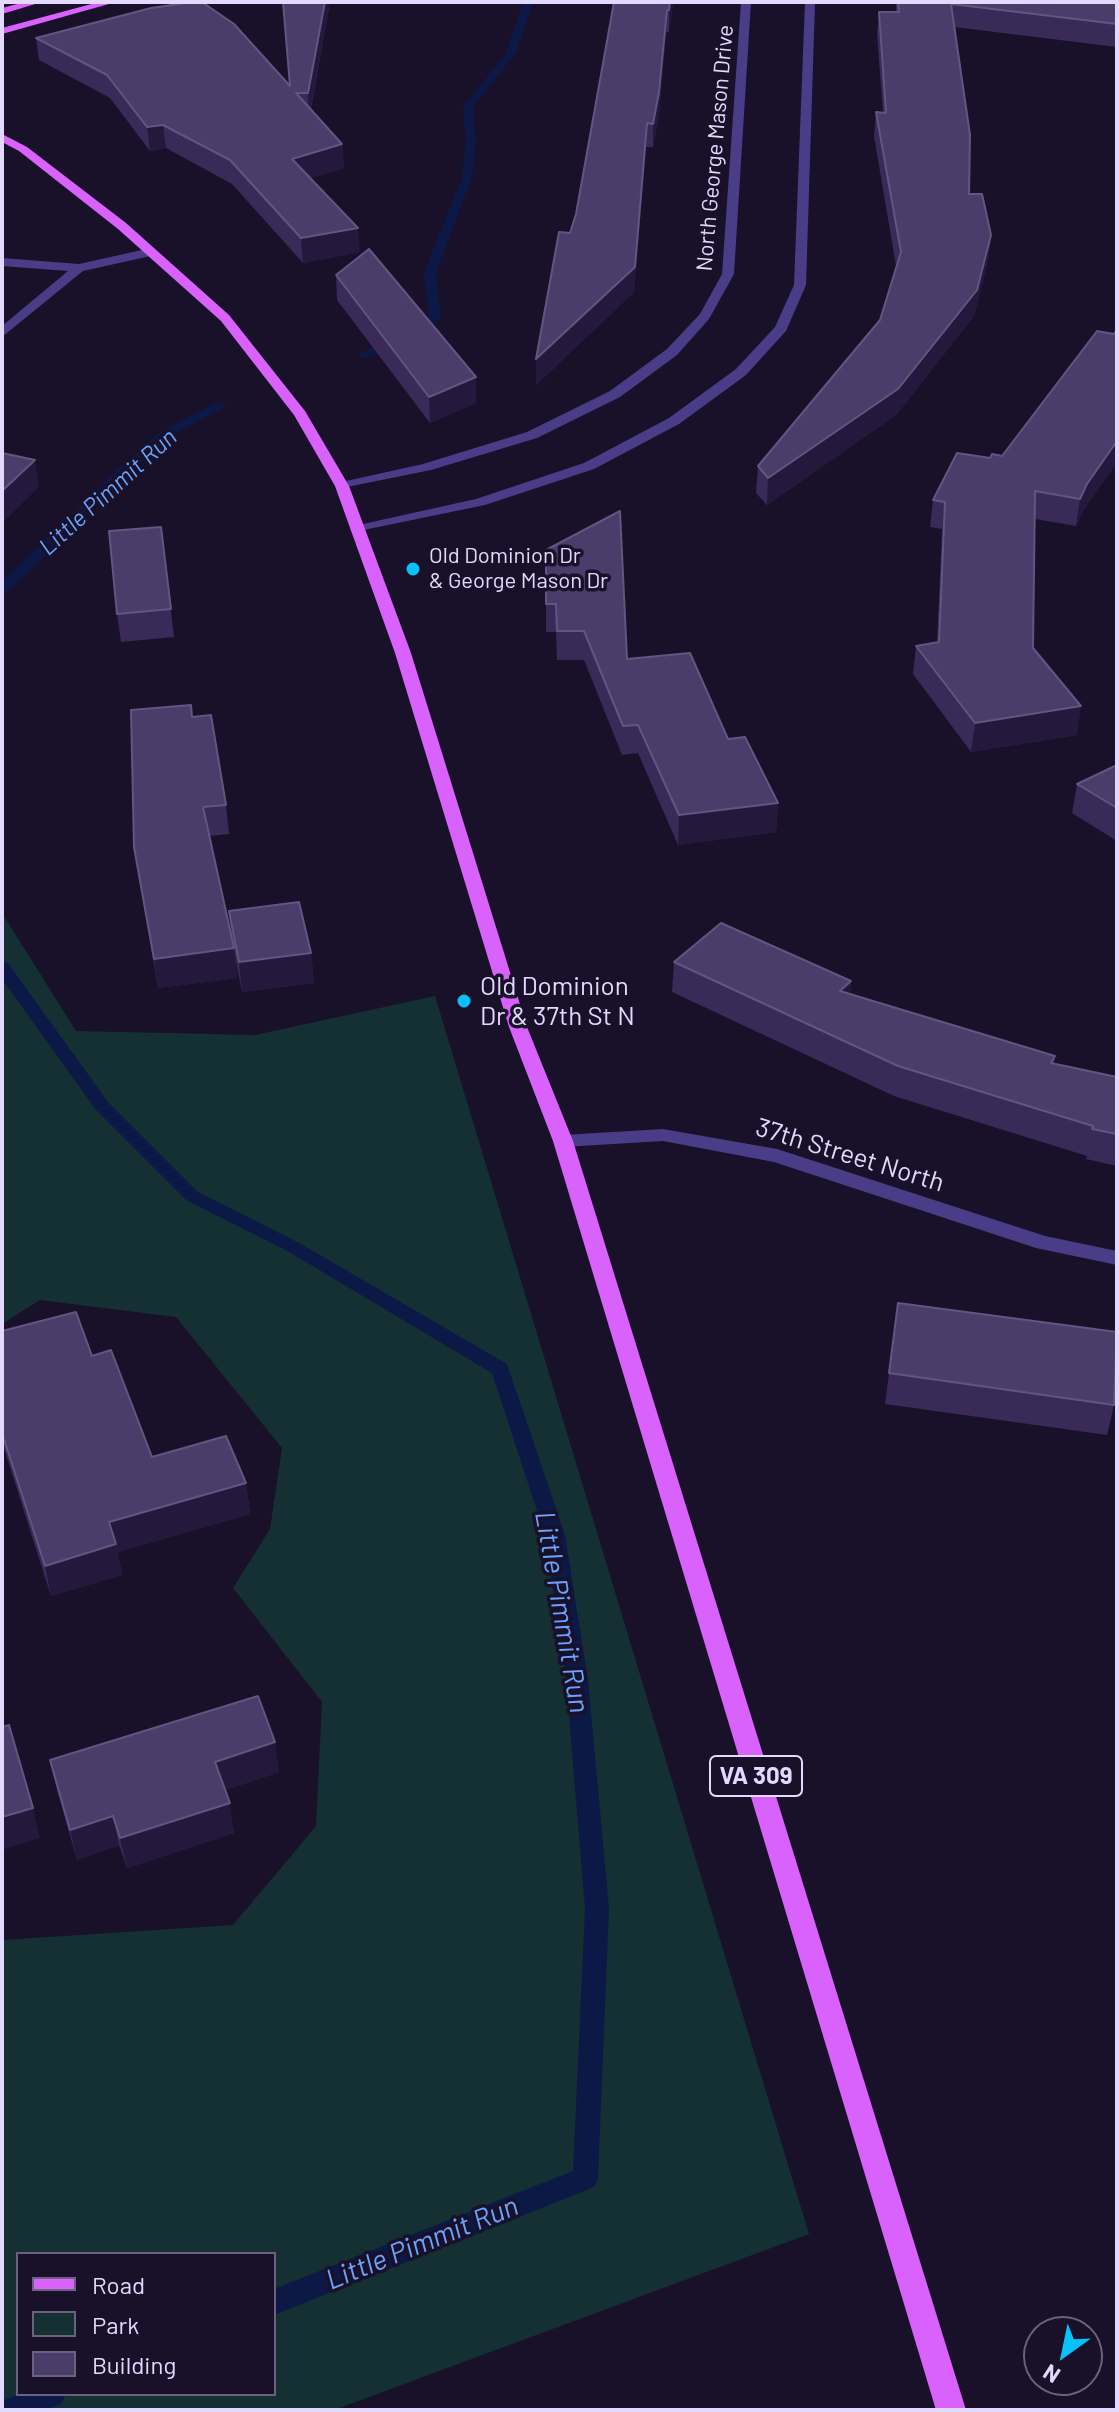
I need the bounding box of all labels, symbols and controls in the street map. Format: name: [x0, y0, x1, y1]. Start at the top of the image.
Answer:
street label: North George Mason Drive: [691, 24, 739, 272]
water label: Little Pimmit Run: [33, 423, 183, 561]
place label: Old Dominion Dr & George Mason Dr: [429, 543, 608, 594]
marker: Old Dominion Dr & George Mason Dr: [404, 560, 422, 578]
place label: Old Dominion Dr & 37th St N: [480, 970, 635, 1032]
marker: Old Dominion Dr & 37th St N: [455, 992, 473, 1010]
street label: 37th Street North: [752, 1111, 948, 1199]
water label: Little Pimmit Run: [528, 1508, 596, 1716]
road number: VA 309: [710, 1756, 802, 1796]
water label: Little Pimmit Run: [321, 2189, 523, 2297]
legend: [16, 2252, 276, 2396]
text: Road: [92, 2270, 145, 2299]
text: Park: [92, 2310, 139, 2339]
north arrow: [1023, 2316, 1103, 2396]
text: Building: [92, 2350, 176, 2379]
text: N: [1038, 2360, 1064, 2389]

